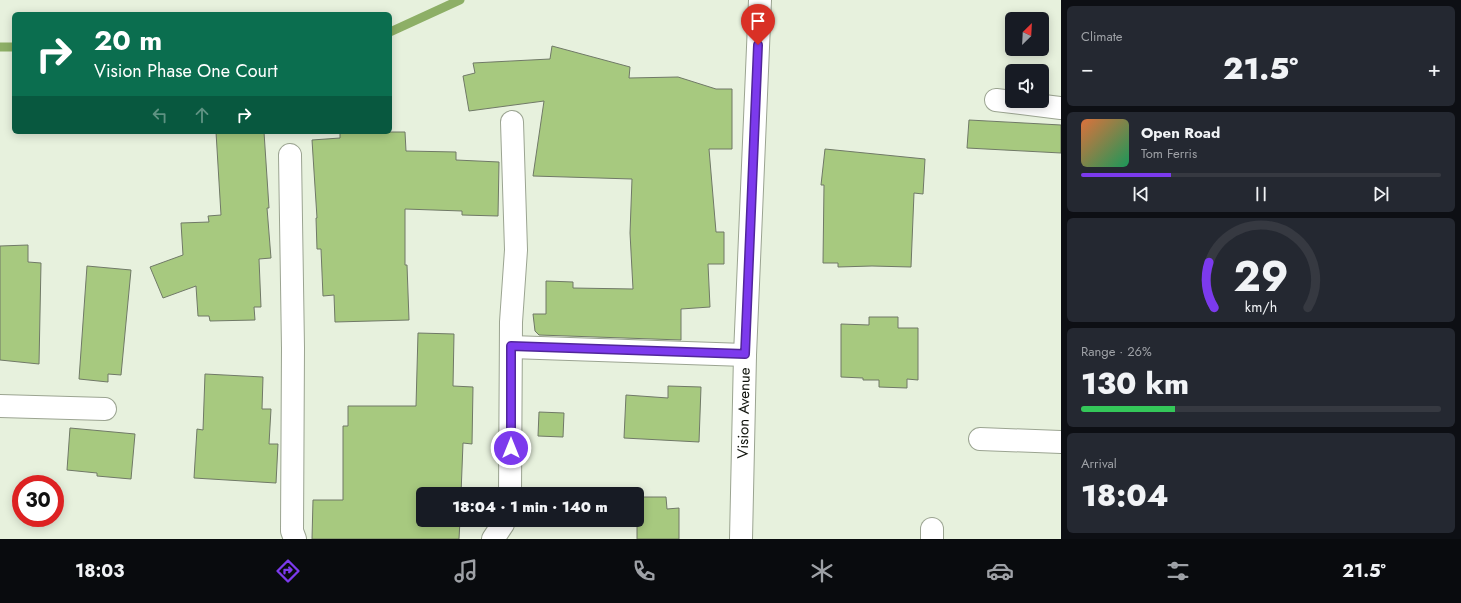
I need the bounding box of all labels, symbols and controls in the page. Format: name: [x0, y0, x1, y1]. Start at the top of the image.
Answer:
pin: [741, 4, 775, 45]
icon: arrive: [747, 10, 769, 32]
north arrow: [1005, 12, 1049, 56]
map controls: [1005, 12, 1049, 108]
text: 20 m: [94, 20, 162, 61]
text: Climate: [1081, 27, 1122, 46]
icon: right: [28, 28, 80, 80]
text: 21.5°: [1223, 47, 1298, 90]
text: −: [1081, 52, 1094, 84]
text: +: [1427, 52, 1441, 84]
text: Vision Phase One Court: [94, 58, 278, 84]
button: sound: [1005, 64, 1049, 108]
icon: left: [149, 104, 171, 126]
icon: ahead: [191, 104, 213, 126]
icon: right: [233, 104, 255, 126]
text: Open Road: [1141, 122, 1220, 144]
text: Tom Ferris: [1141, 144, 1197, 163]
icon: previous: [1130, 183, 1152, 205]
icon: pause: [1250, 183, 1272, 205]
icon: next: [1370, 183, 1392, 205]
text: 29: [1233, 245, 1289, 306]
text: km/h: [1245, 296, 1277, 316]
text: Range · 26%: [1081, 342, 1152, 361]
text: 130 km: [1081, 362, 1189, 405]
street label: Vision Avenue: [732, 367, 756, 459]
position arrow: [490, 427, 532, 469]
text: Arrival: [1081, 454, 1117, 473]
text: 18:04: [1081, 474, 1169, 517]
speed limit sign: 30: [12, 475, 64, 527]
text: 18:04 · 1 min · 140 m: [452, 496, 608, 518]
icon: directions: [274, 557, 302, 585]
icon: music: [452, 557, 480, 585]
icon: phone: [630, 557, 658, 585]
icon: climate: [808, 557, 836, 585]
icon: car: [986, 557, 1014, 585]
icon: filters: [1164, 557, 1192, 585]
text: 18:03: [75, 558, 124, 584]
text: 21.5°: [1342, 558, 1386, 584]

